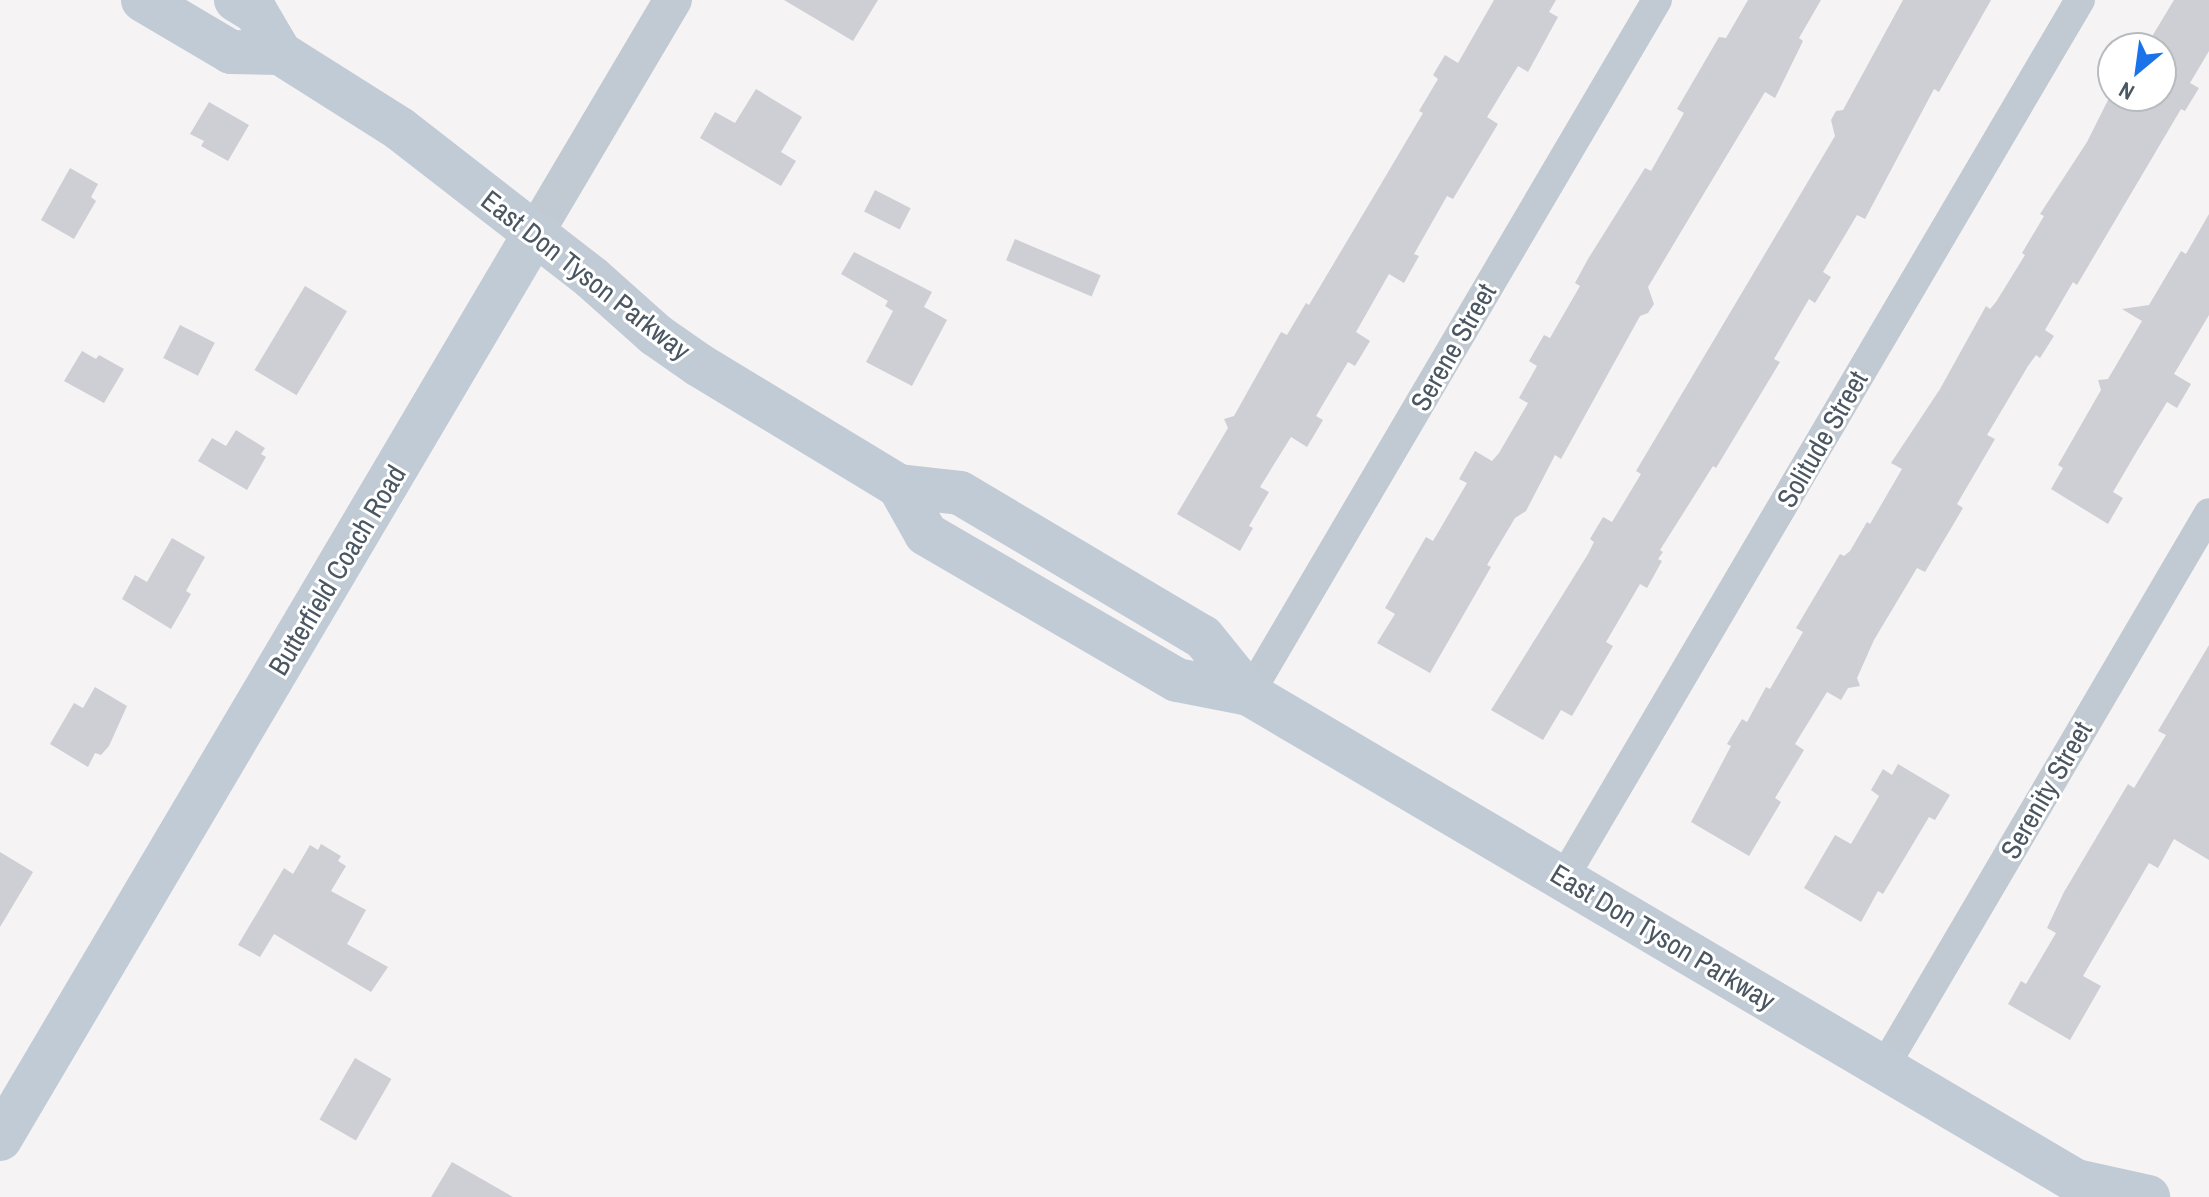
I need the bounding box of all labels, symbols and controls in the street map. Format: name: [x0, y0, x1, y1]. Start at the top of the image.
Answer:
north arrow: [2097, 32, 2177, 112]
text: N: [2113, 75, 2139, 108]
street label: East Don Tyson Parkway: [475, 183, 697, 367]
street label: Serene Street: [1403, 277, 1503, 417]
street label: Solitude Street: [1769, 365, 1875, 513]
street label: Butterfield Coach Road: [261, 459, 413, 681]
street label: Serenity Street: [1993, 715, 2099, 865]
street label: East Don Tyson Parkway: [1544, 857, 1782, 1017]

